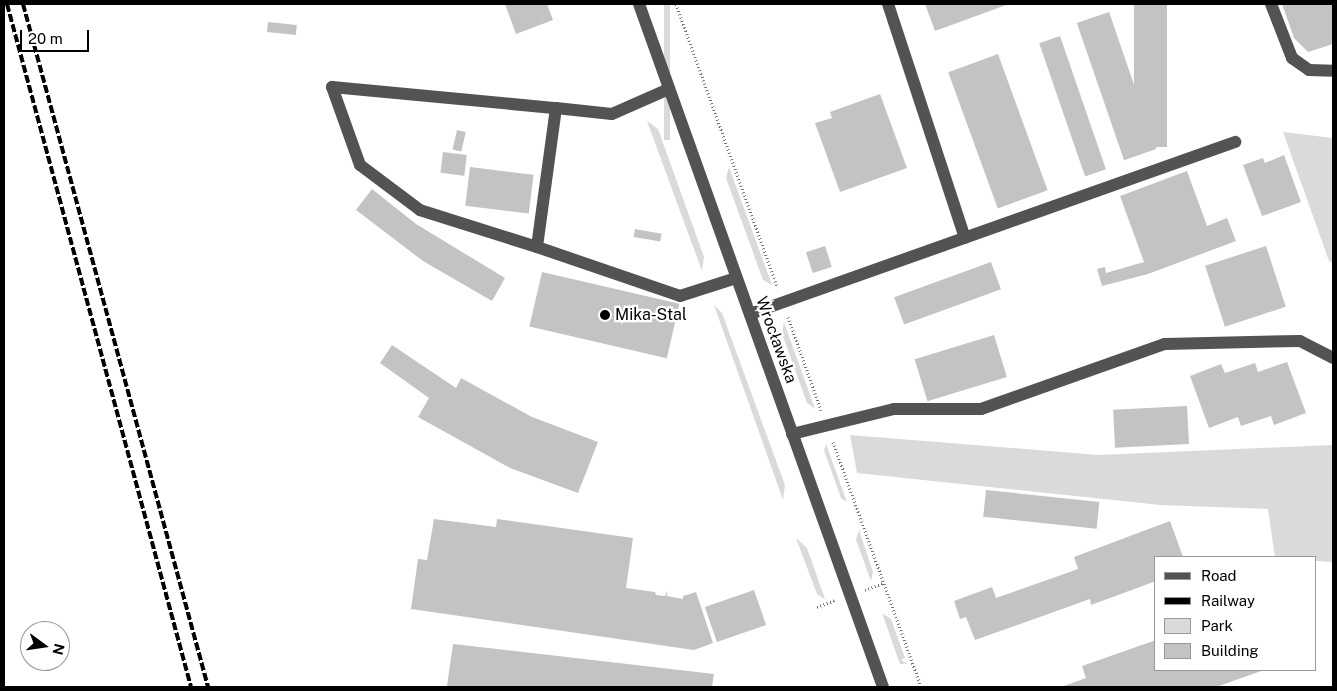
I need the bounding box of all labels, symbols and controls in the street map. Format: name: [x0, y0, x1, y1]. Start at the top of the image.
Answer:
scale bar: [22, 20, 91, 52]
text: 20 m: [28, 30, 63, 47]
street label: Wrocławska: [751, 294, 801, 386]
place label: Mika-Stal: [615, 305, 687, 325]
marker: Mika-Stal: [599, 309, 611, 321]
legend: [1154, 556, 1317, 671]
text: Road: [1201, 567, 1237, 584]
text: Railway: [1201, 592, 1255, 609]
text: Park: [1201, 617, 1233, 634]
north arrow: [20, 621, 70, 671]
text: N: [49, 642, 68, 657]
text: Building: [1201, 642, 1259, 659]

